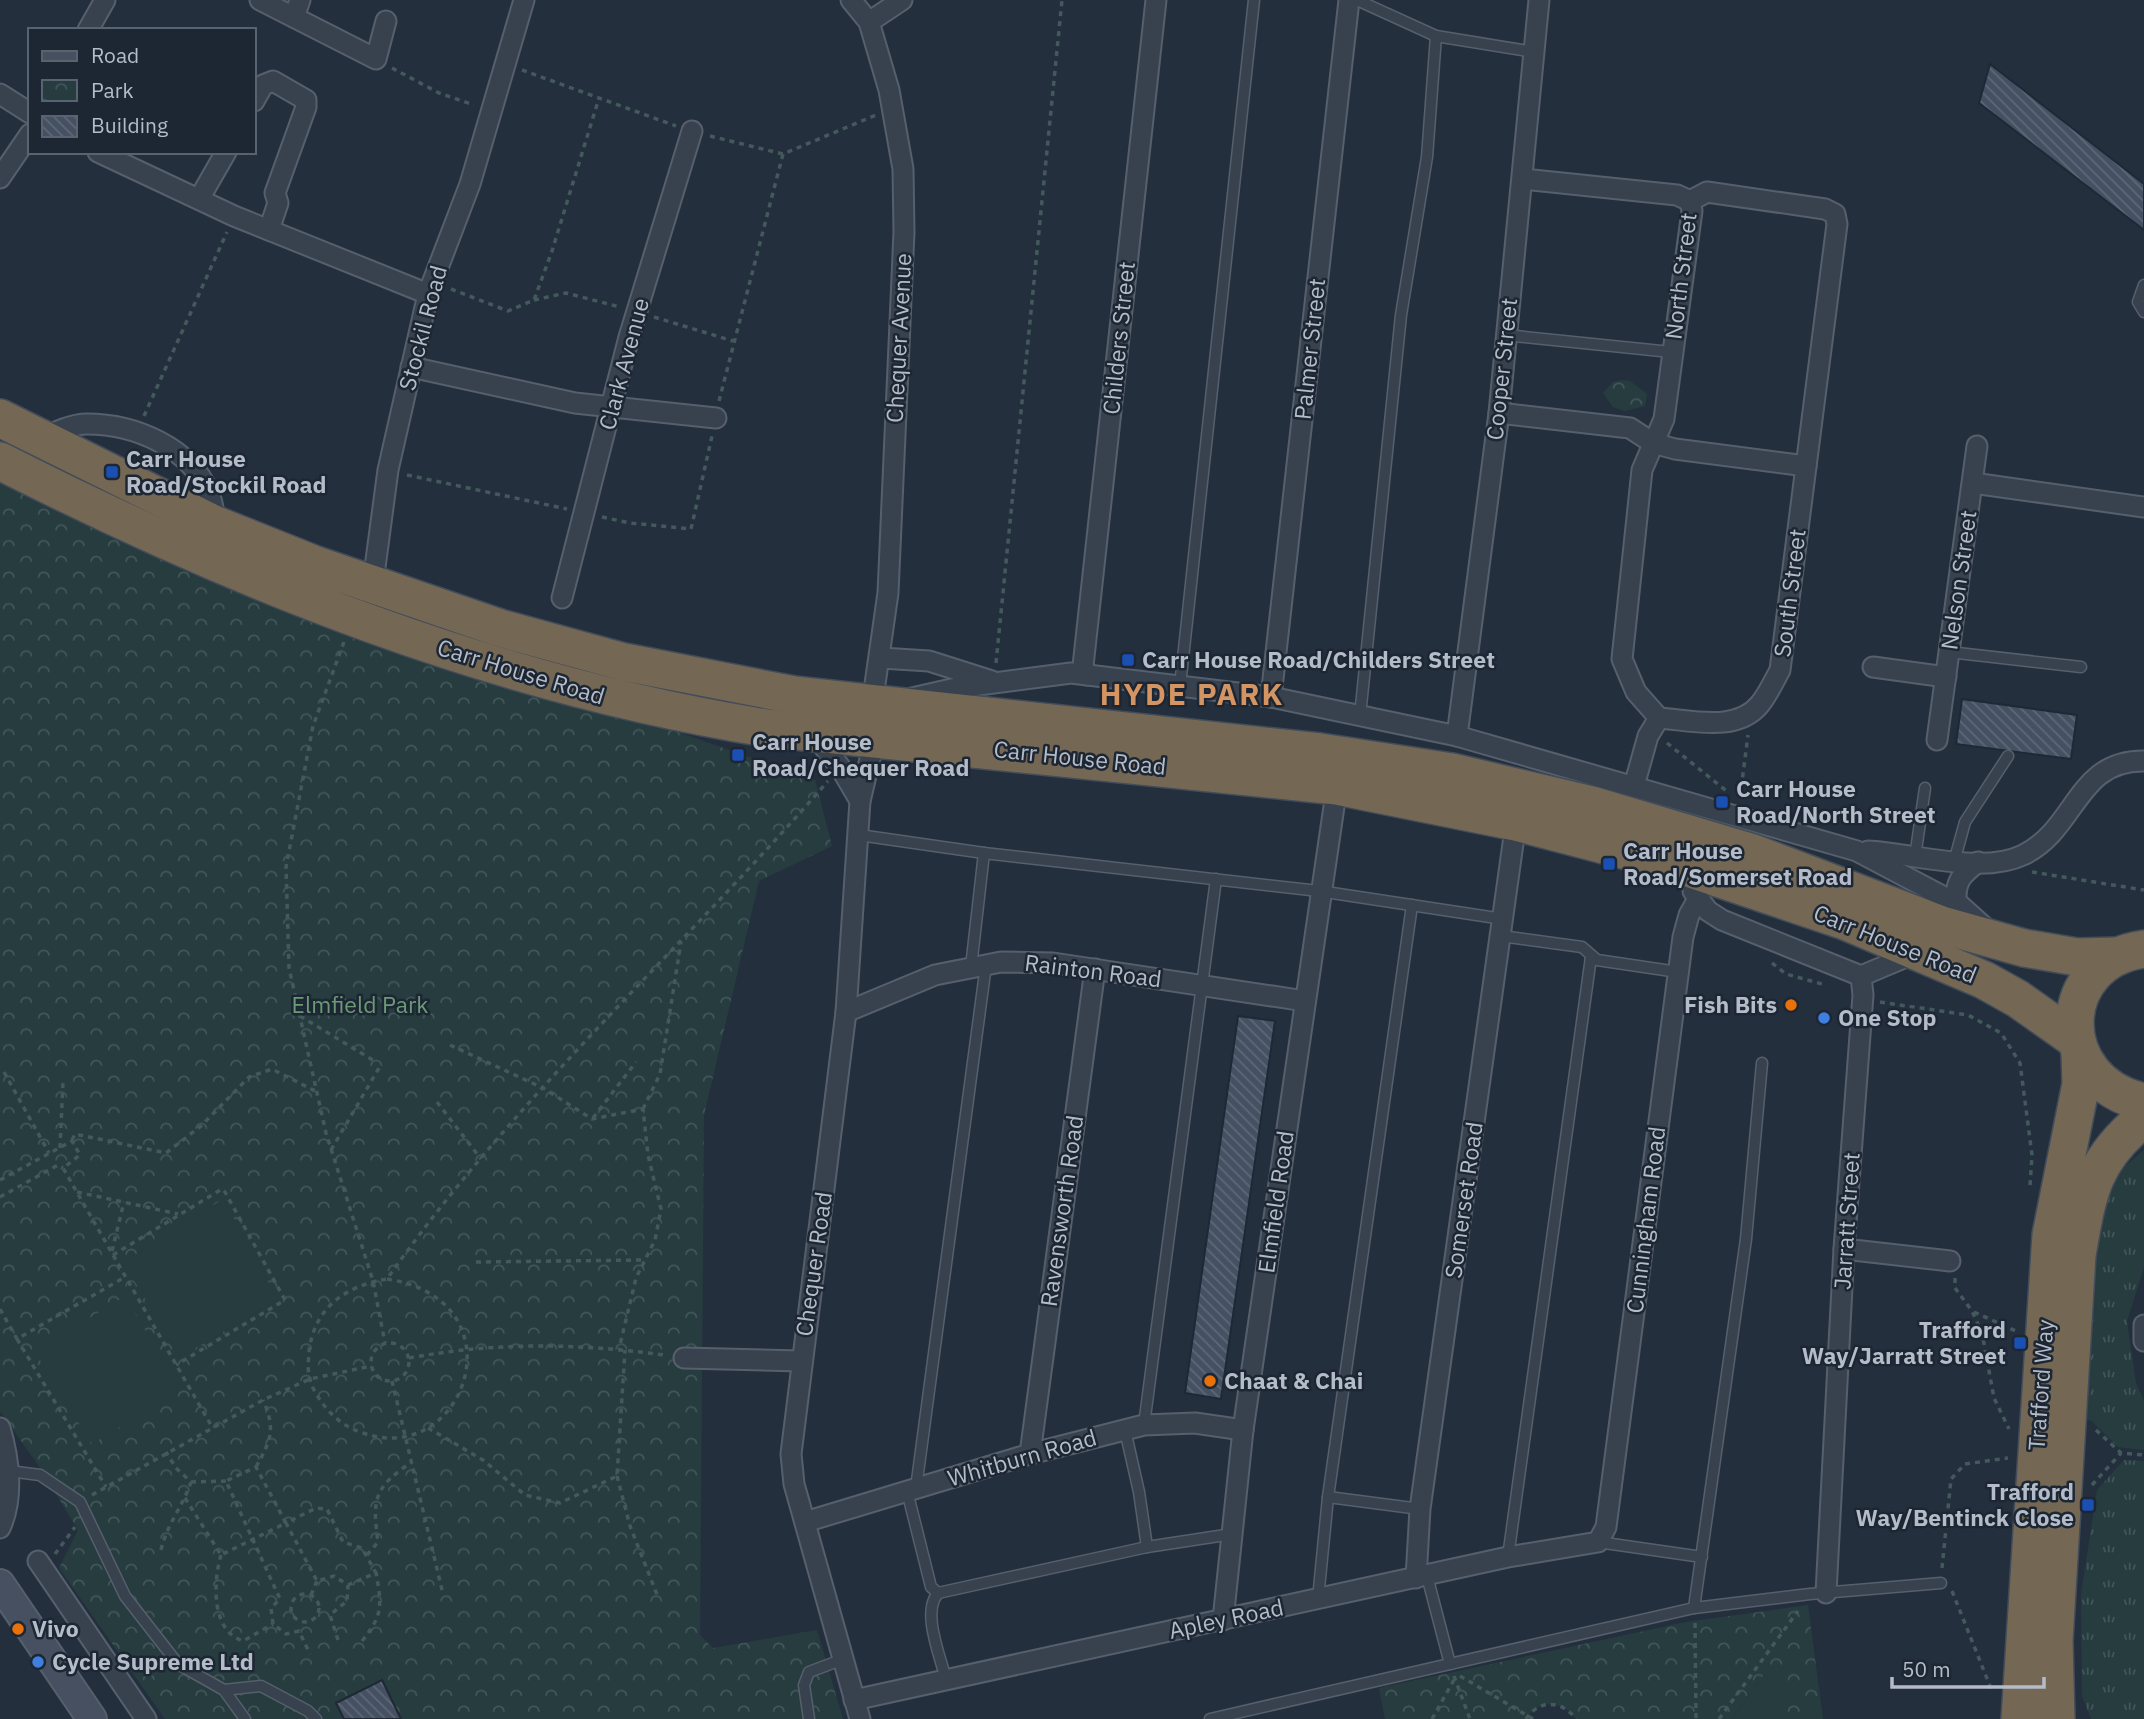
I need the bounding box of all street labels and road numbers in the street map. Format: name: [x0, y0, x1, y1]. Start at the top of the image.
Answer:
street label: North Street: [1657, 211, 1703, 341]
street label: Chequer Avenue: [879, 252, 917, 423]
street label: Childers Street: [1095, 260, 1141, 416]
street label: Stockil Road: [391, 262, 453, 394]
street label: Palmer Street: [1287, 277, 1331, 421]
street label: Clark Avenue: [591, 294, 655, 433]
street label: Cooper Street: [1479, 296, 1523, 442]
street label: Nelson Street: [1933, 508, 1983, 652]
street label: South Street: [1766, 527, 1812, 659]
street label: Carr House Road: [434, 631, 609, 711]
street label: Carr House Road: [992, 733, 1168, 781]
street label: Carr House Road: [1809, 897, 1981, 989]
street label: Rainton Road: [1023, 947, 1163, 993]
street label: Ravensworth Road: [1033, 1113, 1089, 1308]
street label: Somerset Road: [1437, 1120, 1489, 1280]
street label: Cunningham Road: [1619, 1125, 1671, 1315]
street label: Elmfield Road: [1250, 1129, 1300, 1275]
street label: Jarratt Street: [1826, 1151, 1866, 1291]
street label: Chequer Road: [788, 1190, 838, 1338]
street label: Trafford Way: [2020, 1318, 2060, 1452]
street label: Whitburn Road: [944, 1421, 1100, 1493]
street label: Apley Road: [1166, 1591, 1286, 1645]

